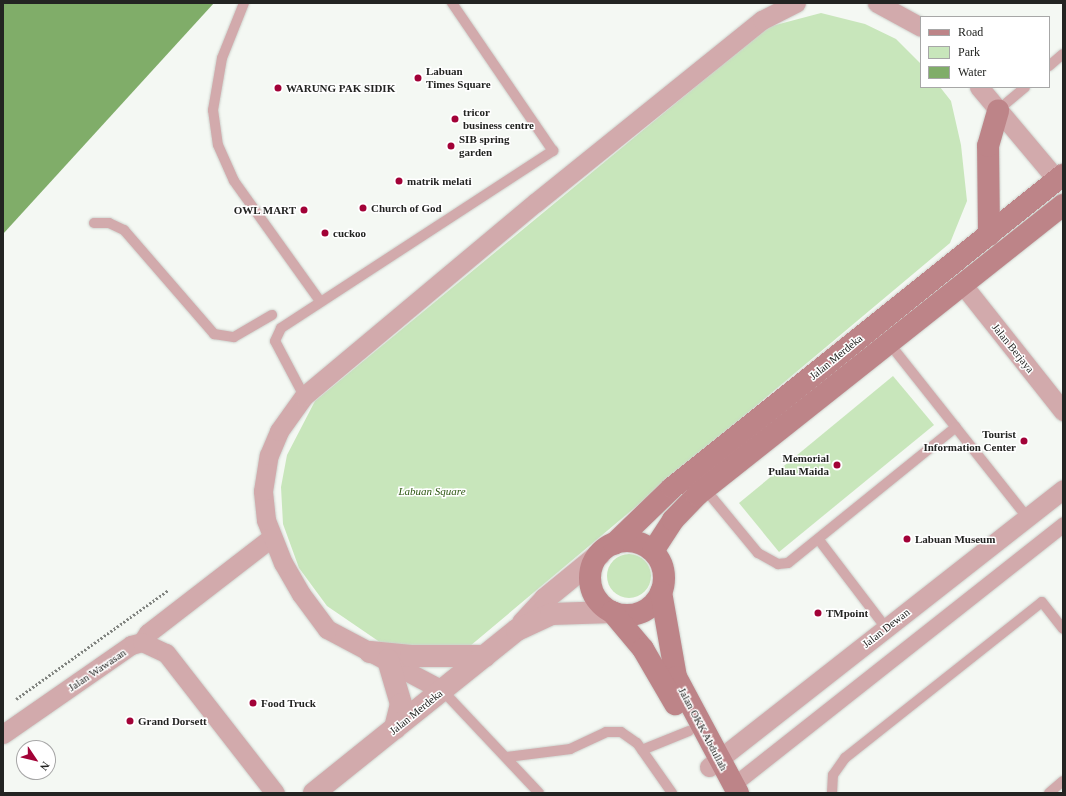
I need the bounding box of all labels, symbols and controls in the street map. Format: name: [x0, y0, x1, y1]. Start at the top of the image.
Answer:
legend: [920, 16, 1050, 88]
text: Road: [958, 25, 983, 39]
text: Park: [958, 45, 980, 59]
place label: Labuan Times Square: [426, 65, 500, 91]
text: Water: [958, 65, 986, 79]
marker: Labuan Times Square: [413, 73, 423, 83]
place label: WARUNG PAK SIDIK: [286, 81, 391, 95]
marker: WARUNG PAK SIDIK: [273, 83, 283, 93]
place label: tricor business centre: [463, 106, 547, 132]
marker: tricor business centre: [450, 114, 460, 124]
place label: SIB spring garden: [459, 133, 514, 159]
marker: SIB spring garden: [446, 141, 456, 151]
place label: matrik melati: [407, 174, 480, 188]
marker: matrik melati: [394, 176, 404, 186]
place label: Church of God: [371, 201, 447, 215]
place label: OWL MART: [238, 203, 296, 217]
marker: Church of God: [358, 203, 368, 213]
marker: OWL MART: [299, 205, 309, 215]
place label: cuckoo: [333, 226, 372, 240]
marker: cuckoo: [320, 228, 330, 238]
street label: Jalan Berjaya: [986, 317, 1040, 379]
street label: Jalan Merdeka: [803, 328, 869, 386]
place label: Tourist Information Center: [912, 428, 1016, 454]
marker: Tourist Information Center: [1019, 436, 1029, 446]
place label: Memorial Pulau Maida: [762, 452, 829, 478]
marker: Memorial Pulau Maida: [832, 460, 842, 470]
park label: Labuan Square: [393, 484, 471, 498]
place label: Labuan Museum: [915, 532, 1004, 546]
marker: Labuan Museum: [902, 534, 912, 544]
street label: Jalan Dewan: [856, 603, 916, 653]
place label: TMpoint: [826, 606, 871, 620]
marker: TMpoint: [813, 608, 823, 618]
street label: Jalan Wawasan: [61, 642, 133, 698]
street label: Jalan OKK Abdullah: [673, 681, 733, 777]
street label: Jalan Merdeka: [383, 683, 449, 741]
place label: Food Truck: [261, 696, 321, 710]
marker: Food Truck: [248, 698, 258, 708]
place label: Grand Dorsett: [138, 714, 213, 728]
marker: Grand Dorsett: [125, 716, 135, 726]
north arrow: [16, 740, 56, 780]
text: N: [38, 760, 52, 773]

